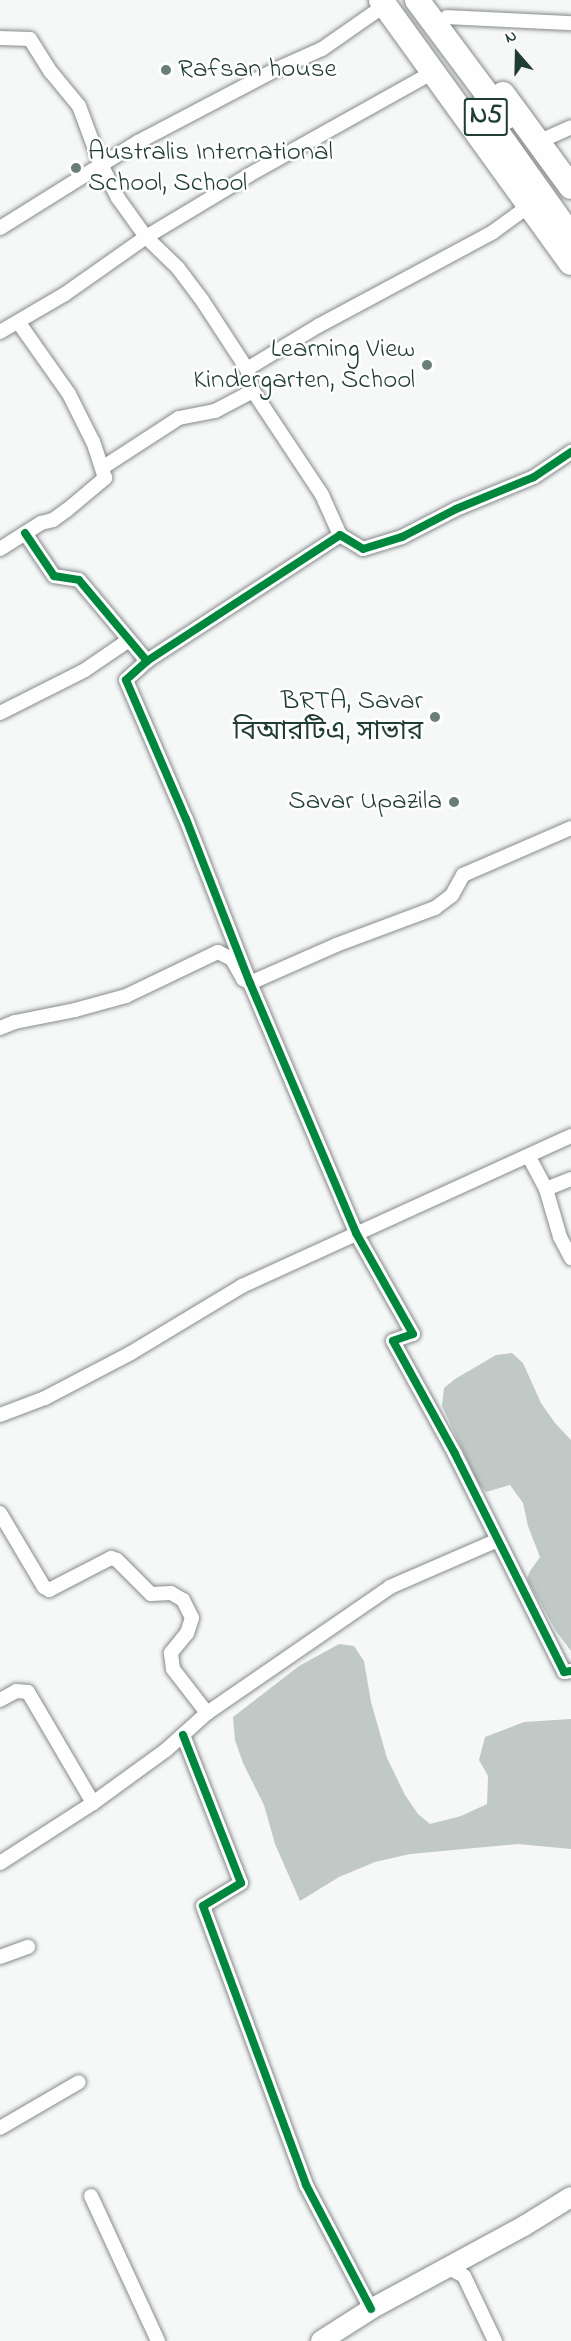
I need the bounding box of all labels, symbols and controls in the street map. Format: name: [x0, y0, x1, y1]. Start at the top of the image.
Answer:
north arrow: [487, 24, 547, 84]
text: N: [502, 24, 520, 50]
place label: Rafsan house: [178, 54, 336, 86]
marker: Rafsan house: [159, 63, 173, 77]
road number: N5: [464, 94, 508, 140]
place label: Australis International School, School: [88, 136, 333, 199]
marker: Australis International School, School: [69, 161, 83, 175]
place label: Learning View Kindergarten, School: [193, 333, 415, 396]
marker: Learning View Kindergarten, School: [420, 358, 434, 372]
place label: BRTA, Savar বিআরটিএ, সাভার: [233, 685, 423, 748]
marker: BRTA, Savar বিআরটিএ, সাভার: [428, 710, 442, 724]
place label: Savar Upazila: [288, 786, 442, 818]
marker: Savar Upazila: [447, 795, 461, 809]

